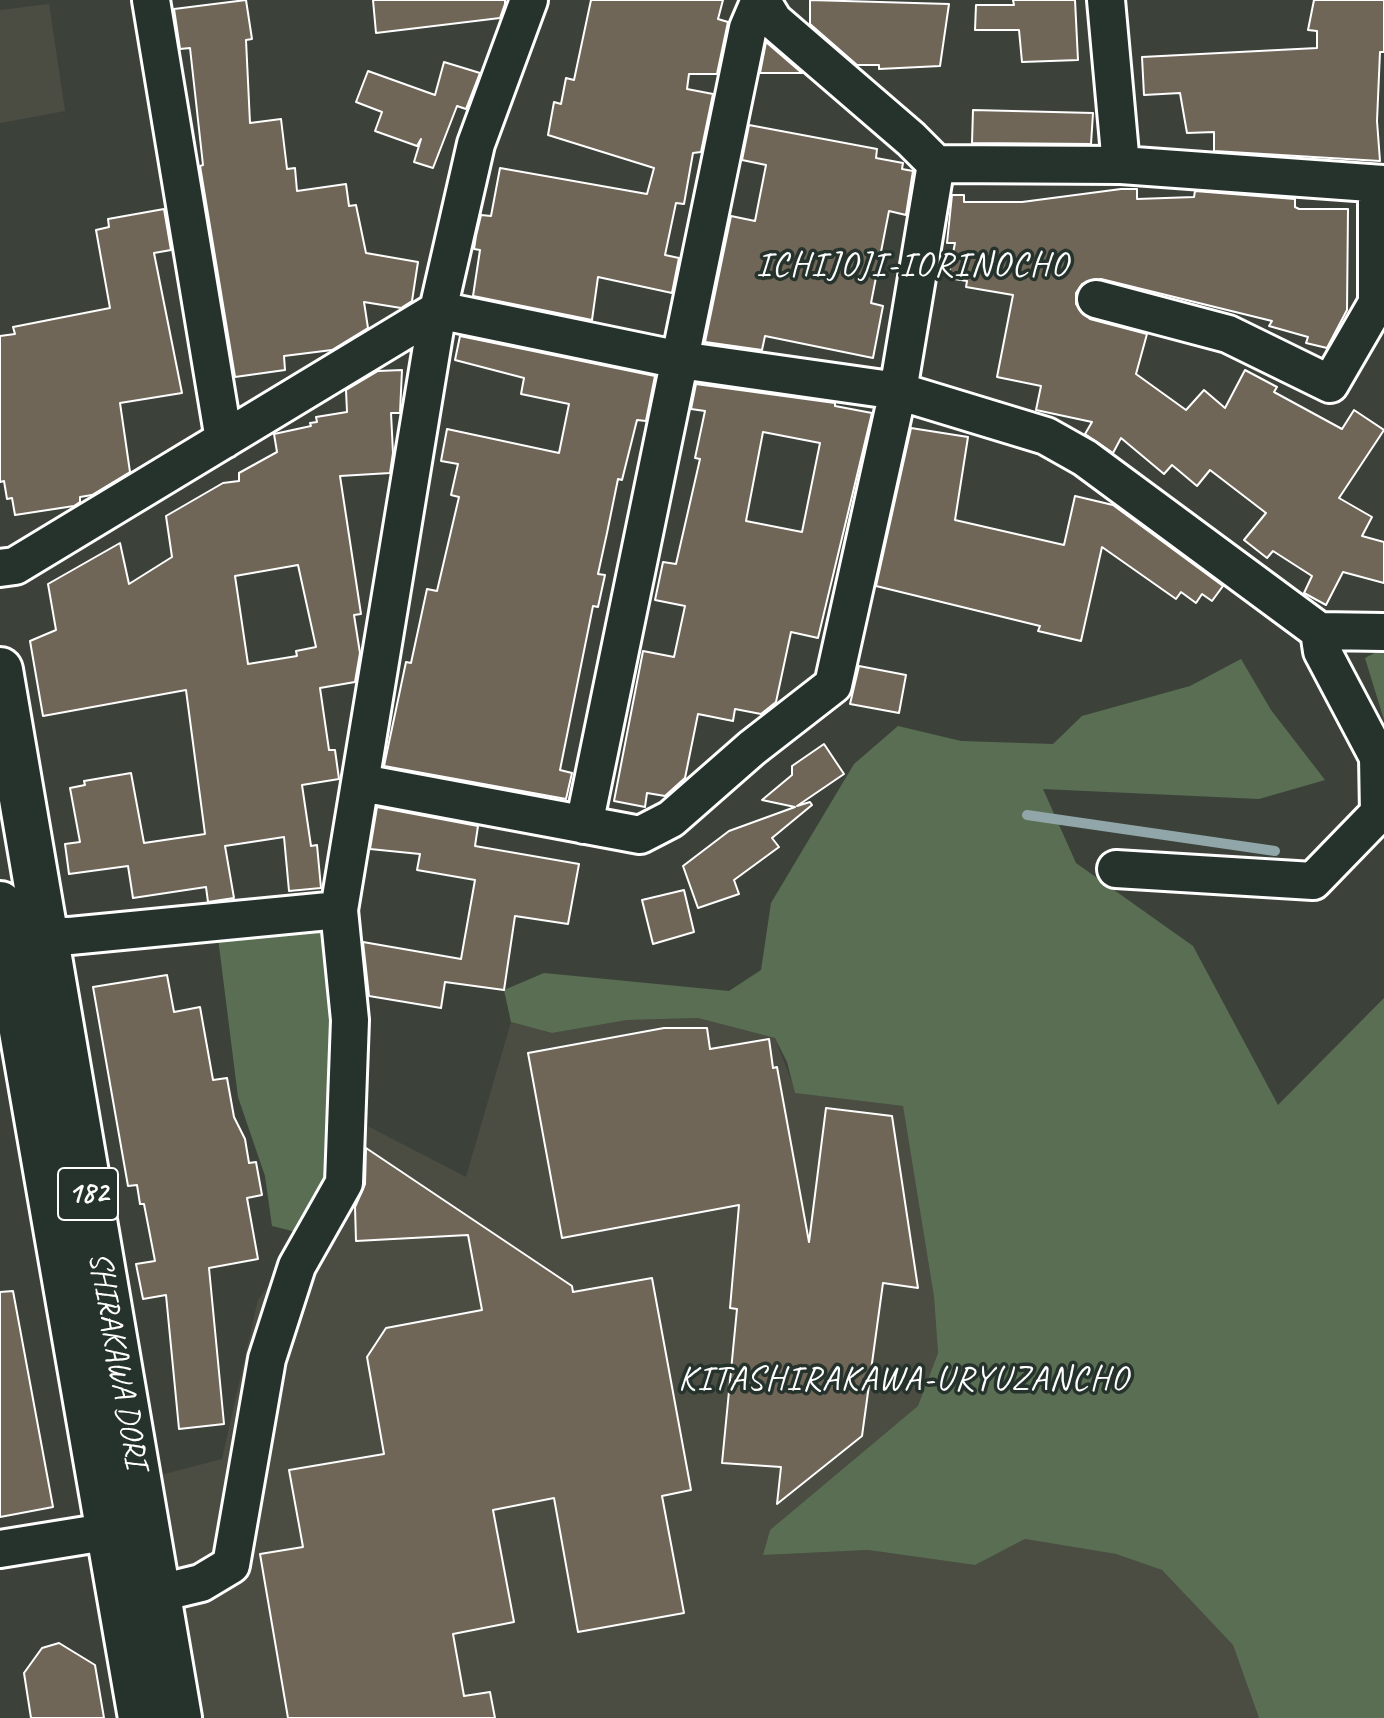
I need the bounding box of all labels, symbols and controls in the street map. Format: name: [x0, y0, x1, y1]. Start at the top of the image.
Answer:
district label: ICHIJOJI-IORINOCHO: [757, 246, 1069, 286]
road number: 182: [58, 1168, 118, 1220]
street label: SHIRAKAWA DORI: [79, 1249, 155, 1471]
district label: KITASHIRAKAWA-URYUZANCHO: [679, 1360, 1129, 1400]

